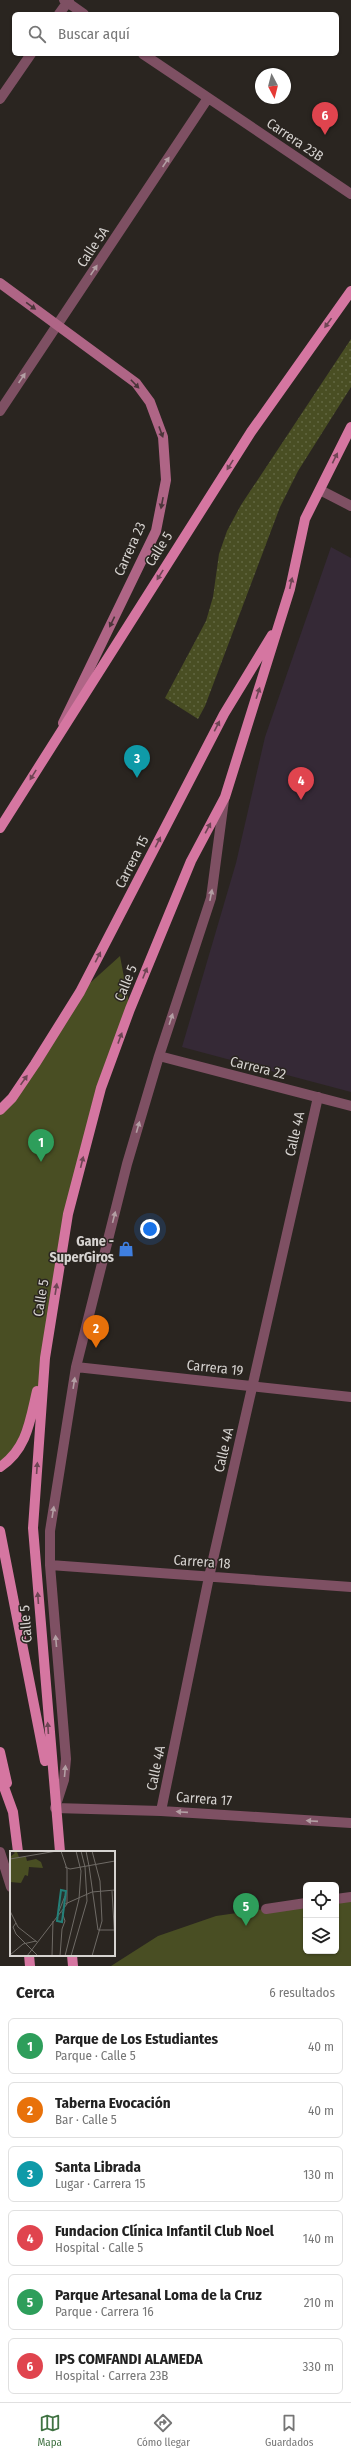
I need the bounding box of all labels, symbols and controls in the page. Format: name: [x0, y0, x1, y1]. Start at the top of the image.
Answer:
search box: [12, 12, 339, 56]
icon: search: [26, 23, 48, 45]
text: Buscar aquí: [58, 25, 130, 43]
north arrow: [255, 68, 291, 104]
pin: 6: [312, 102, 338, 135]
street label: Carrera 23B: [263, 115, 327, 165]
one-way arrow: [162, 157, 170, 167]
street label: Calle 5A: [73, 223, 113, 270]
one-way arrow: [90, 265, 98, 275]
one-way arrow: [26, 302, 37, 310]
one-way arrow: [324, 318, 332, 329]
one-way arrow: [18, 372, 25, 384]
one-way arrow: [130, 379, 140, 389]
one-way arrow: [158, 427, 164, 439]
one-way arrow: [332, 452, 339, 464]
one-way arrow: [226, 459, 233, 471]
one-way arrow: [158, 497, 164, 509]
street label: Carrera 23: [111, 519, 149, 579]
street label: Calle 5: [142, 529, 176, 569]
one-way arrow: [156, 570, 164, 580]
one-way arrow: [289, 577, 295, 589]
one-way arrow: [109, 616, 115, 628]
one-way arrow: [255, 687, 261, 699]
one-way arrow: [214, 721, 221, 732]
pin: 3: [124, 745, 150, 778]
pin: 4: [288, 767, 314, 800]
one-way arrow: [29, 769, 36, 781]
one-way arrow: [205, 822, 211, 834]
street label: Carrera 15: [112, 833, 152, 891]
one-way arrow: [154, 836, 161, 848]
one-way arrow: [208, 889, 214, 901]
one-way arrow: [94, 951, 101, 963]
street label: Calle 5: [111, 962, 141, 1004]
one-way arrow: [142, 967, 148, 978]
one-way arrow: [168, 1013, 174, 1025]
one-way arrow: [117, 1031, 123, 1043]
street label: Carrera 22: [228, 1053, 288, 1083]
one-way arrow: [20, 1075, 28, 1085]
street label: Calle 4A: [282, 1109, 309, 1158]
one-way arrow: [135, 1121, 141, 1133]
pin: 1: [28, 1129, 54, 1162]
one-way arrow: [79, 1156, 85, 1168]
one-way arrow: [111, 1211, 117, 1224]
your location: [140, 1219, 160, 1239]
place label: Gane - SuperGiros: [49, 1233, 114, 1266]
shop icon: Gane - SuperGiros: [117, 1240, 135, 1258]
street label: Calle 5: [30, 1278, 52, 1318]
one-way arrow: [54, 1283, 60, 1295]
pin: 2: [83, 1315, 109, 1348]
street label: Carrera 19: [186, 1357, 244, 1379]
one-way arrow: [71, 1377, 77, 1390]
street label: Calle 4A: [211, 1425, 238, 1474]
one-way arrow: [33, 1462, 40, 1474]
one-way arrow: [51, 1506, 57, 1518]
street label: Carrera 18: [173, 1552, 231, 1572]
one-way arrow: [35, 1592, 41, 1604]
street label: Calle 5: [16, 1605, 36, 1643]
one-way arrow: [53, 1635, 60, 1647]
one-way arrow: [45, 1722, 52, 1734]
street label: Calle 4A: [143, 1743, 169, 1792]
one-way arrow: [61, 1765, 68, 1777]
street label: Carrera 17: [176, 1789, 233, 1809]
one-way arrow: [176, 1809, 188, 1816]
one-way arrow: [306, 1817, 318, 1824]
inset map: [10, 1851, 115, 1956]
map controls: [303, 1882, 339, 1954]
button: locate: [303, 1882, 339, 1918]
pin: 5: [233, 1893, 259, 1926]
button: layers: [303, 1918, 339, 1954]
text: Cerca: [16, 1982, 55, 2003]
text: 6 resultados: [269, 1985, 335, 2000]
text: Parque de Los Estudiantes: [55, 2030, 218, 2048]
text: 1: [27, 2039, 33, 2054]
text: 40 m: [308, 2039, 334, 2054]
text: Parque · Calle 5: [55, 2048, 136, 2063]
text: Taberna Evocación: [55, 2094, 171, 2112]
text: 2: [27, 2103, 33, 2118]
text: 40 m: [308, 2103, 334, 2118]
text: Bar · Calle 5: [55, 2112, 117, 2127]
text: Santa Librada: [55, 2158, 141, 2176]
text: 3: [27, 2167, 33, 2182]
text: 130 m: [303, 2167, 334, 2182]
text: Lugar · Carrera 15: [55, 2176, 146, 2191]
text: Fundacion Clínica Infantil Club Noel: [55, 2222, 274, 2240]
text: 4: [27, 2231, 33, 2246]
text: 140 m: [303, 2231, 334, 2246]
text: Hospital · Calle 5: [55, 2240, 143, 2255]
text: Parque Artesanal Loma de la Cruz: [55, 2286, 262, 2304]
text: 5: [27, 2295, 33, 2310]
text: 210 m: [304, 2295, 334, 2310]
text: Parque · Carrera 16: [55, 2304, 154, 2319]
text: IPS COMFANDI ALAMEDA: [55, 2350, 203, 2368]
text: 6: [27, 2359, 33, 2374]
text: 330 m: [302, 2359, 334, 2374]
text: Hospital · Carrera 23B: [55, 2368, 168, 2383]
tab: Mapa: [37, 2412, 62, 2449]
tab: Cómo llegar: [137, 2412, 190, 2449]
tab: Guardados: [265, 2412, 314, 2449]

